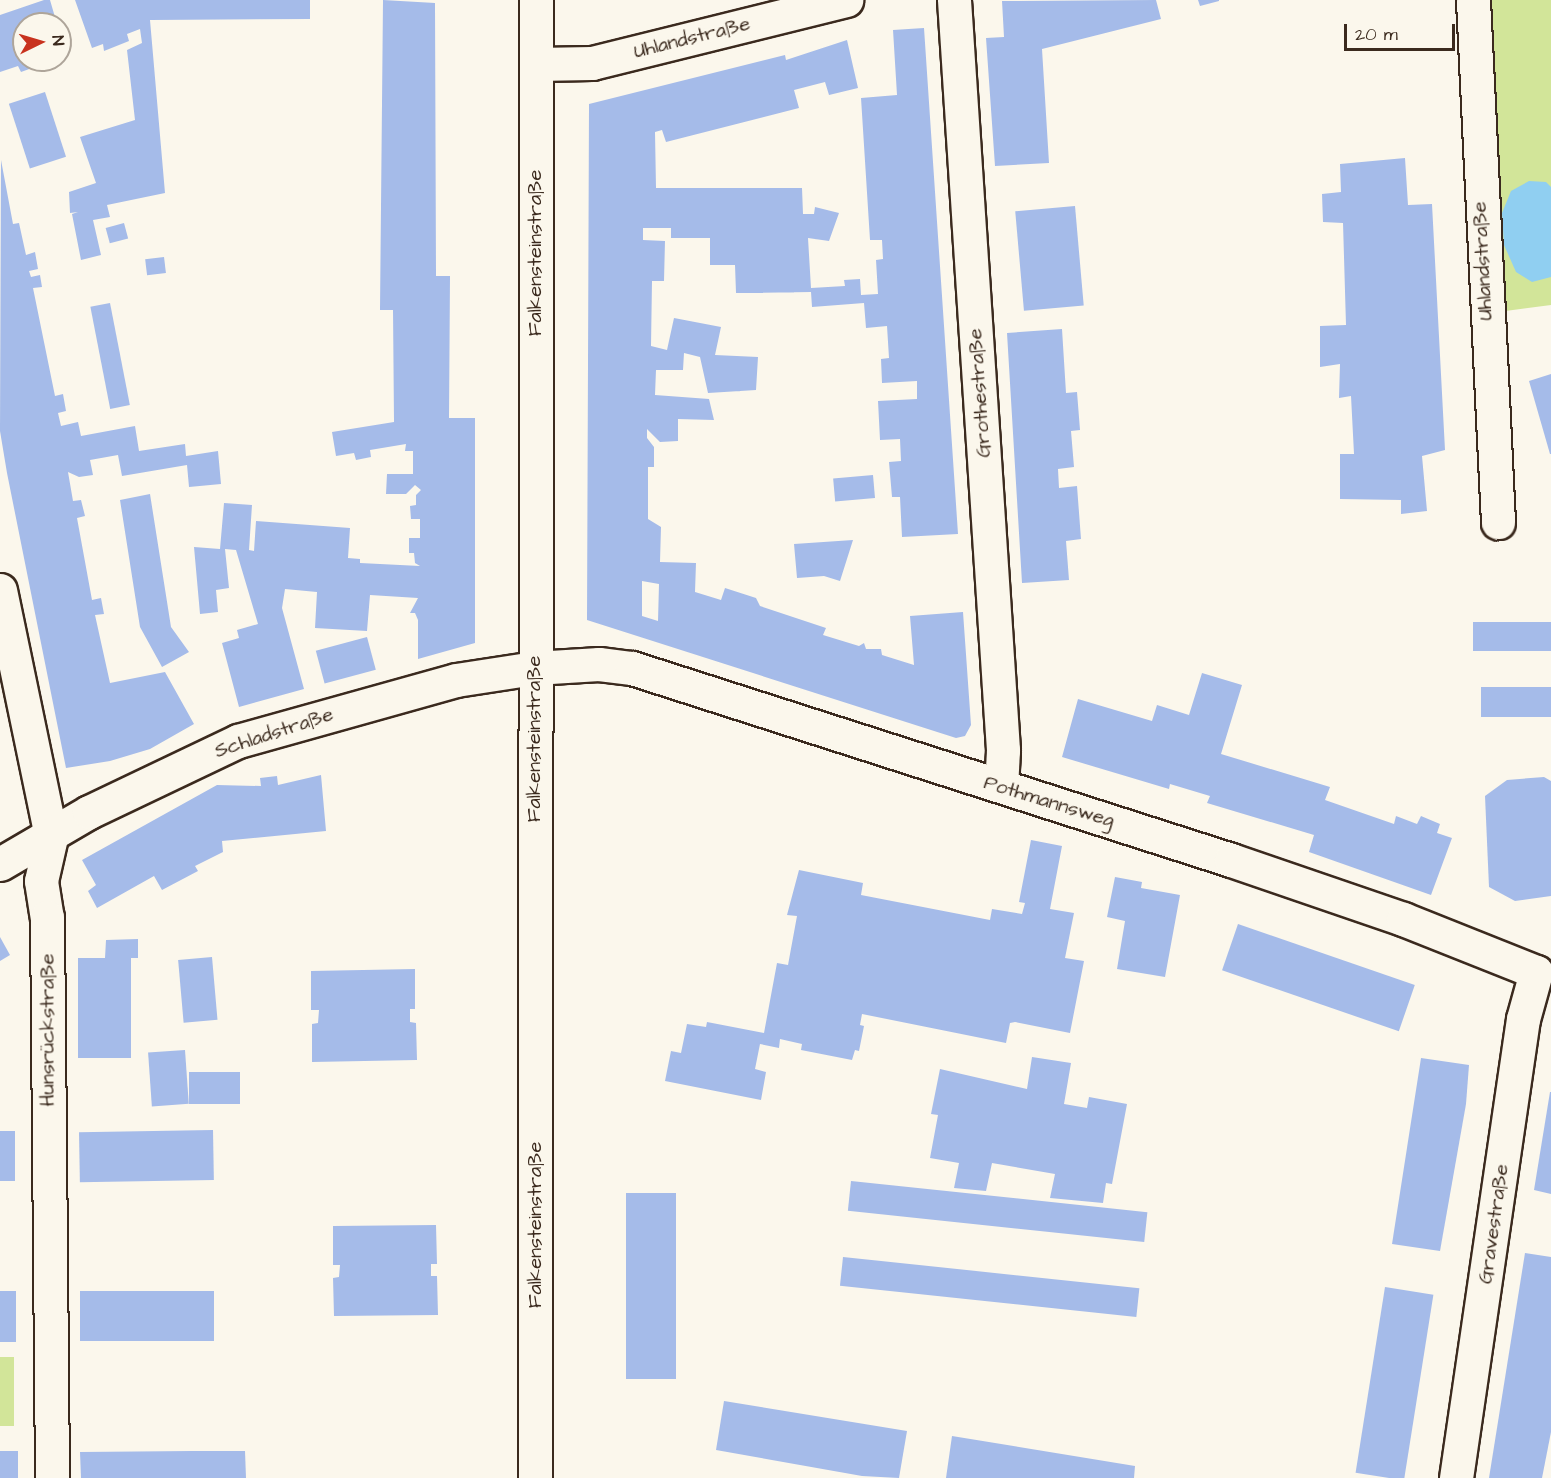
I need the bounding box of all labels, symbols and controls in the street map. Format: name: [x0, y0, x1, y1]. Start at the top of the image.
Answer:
north arrow: [12, 12, 72, 72]
street label: Uhlandstraße: [631, 12, 753, 64]
scale bar: [1347, 12, 1458, 50]
text: 20 m: [1355, 22, 1398, 47]
text: N: [47, 35, 69, 47]
street label: Falkensteinstraße: [523, 170, 547, 336]
street label: Uhlandstraße: [1468, 201, 1498, 321]
street label: Grothestraße: [964, 328, 996, 458]
street label: Falkensteinstraße: [522, 656, 546, 822]
street label: Schladstraße: [212, 703, 336, 763]
street label: Pothmannsweg: [981, 771, 1117, 833]
street label: Hunsrückstraße: [36, 954, 60, 1106]
street label: Falkensteinstraße: [523, 1142, 547, 1308]
street label: Gravestraße: [1474, 1163, 1514, 1285]

